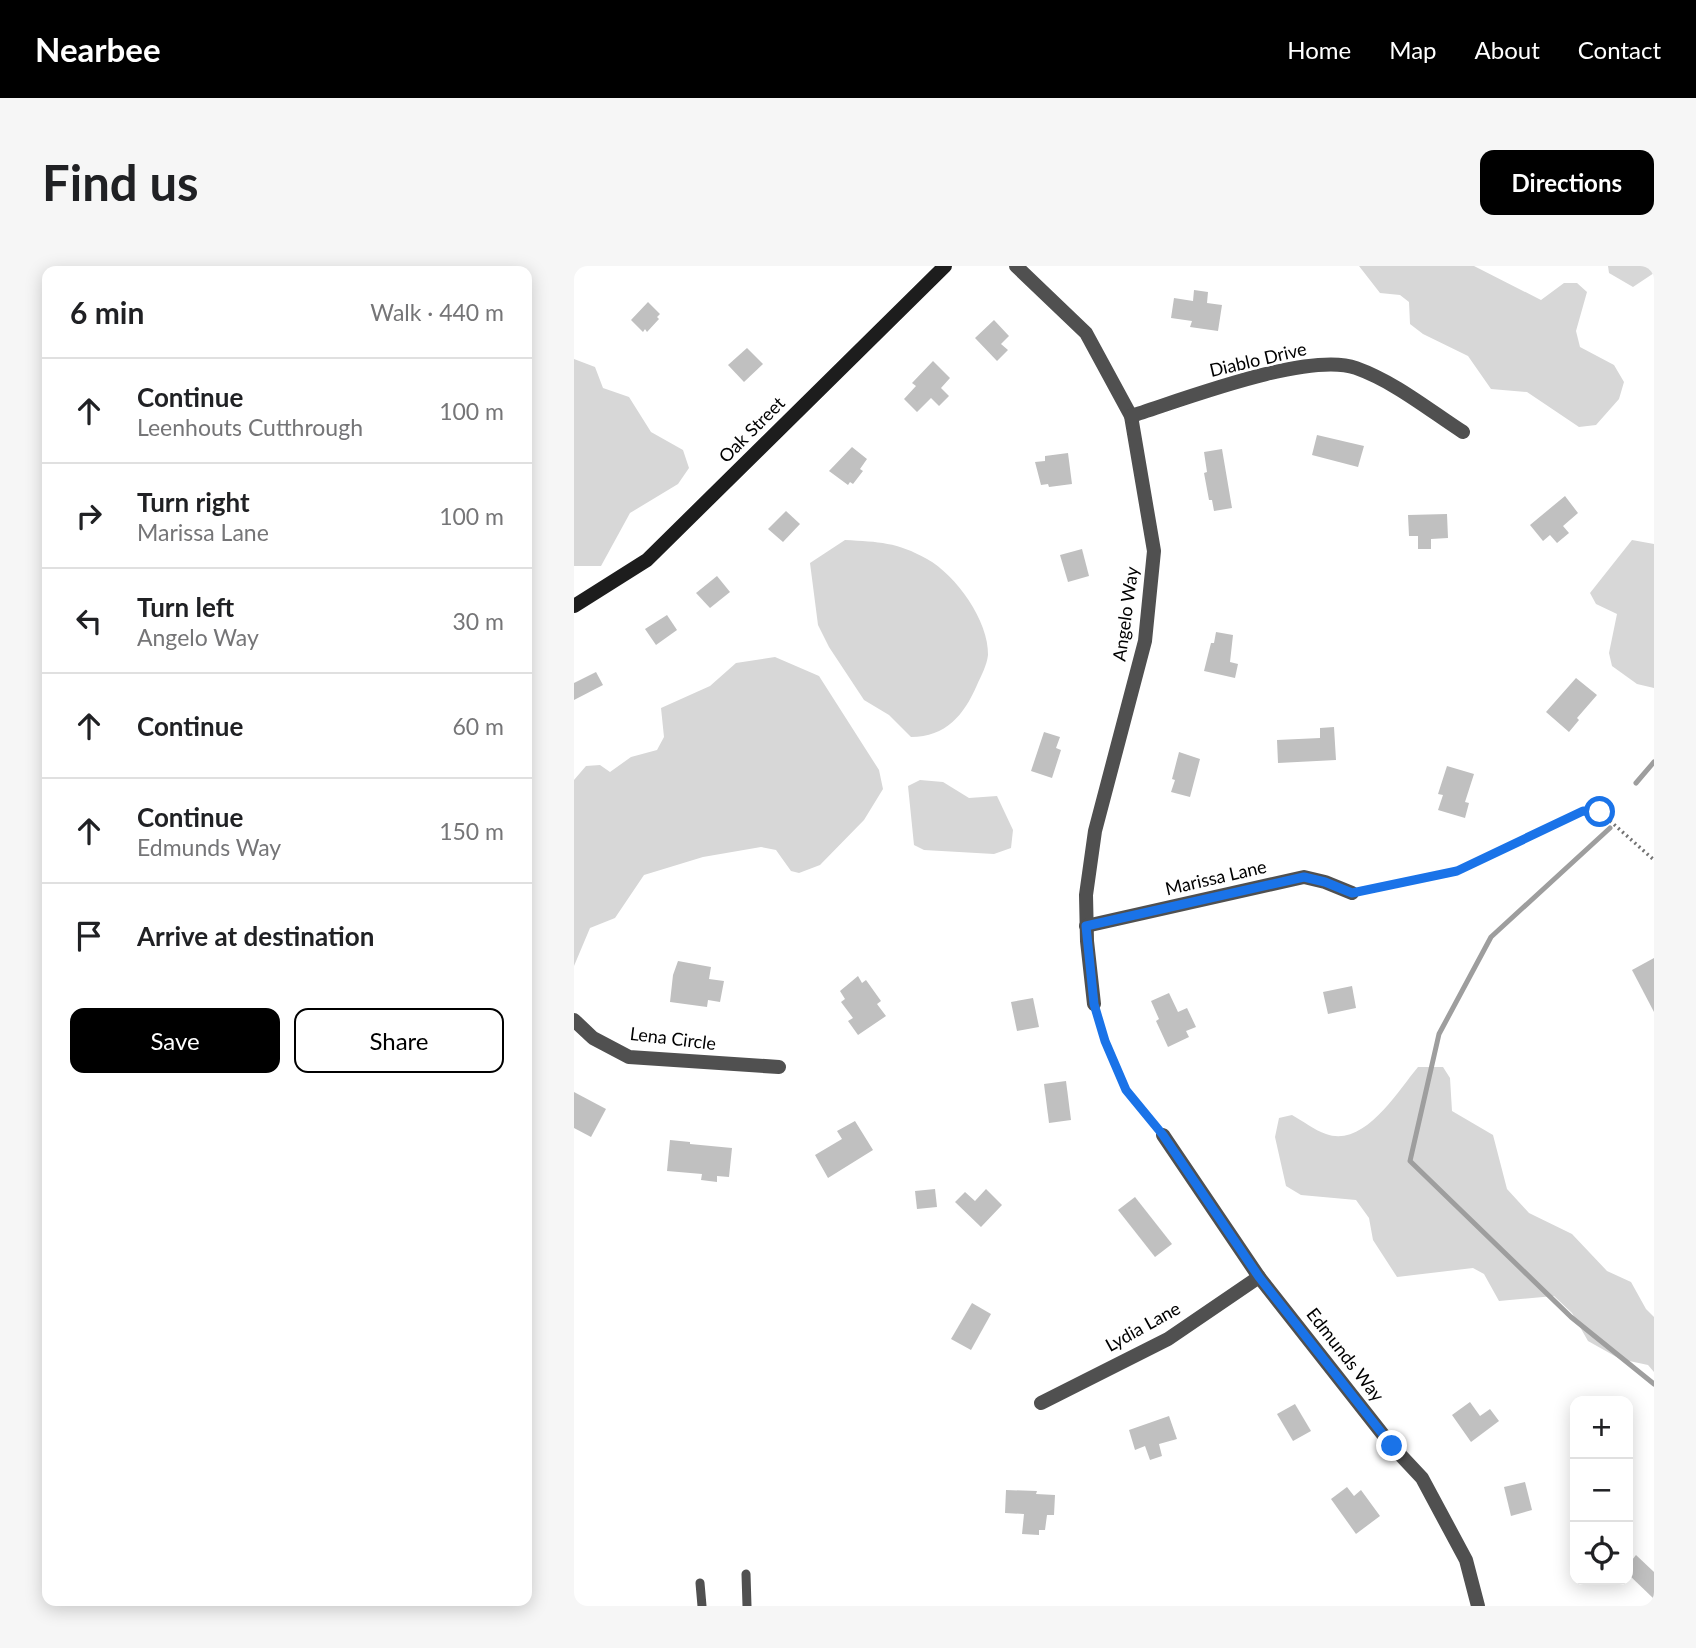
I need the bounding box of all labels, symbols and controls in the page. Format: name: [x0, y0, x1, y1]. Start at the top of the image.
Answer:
text: Nearbee: [35, 29, 161, 69]
text: Home: [1287, 35, 1351, 64]
text: Map: [1389, 35, 1437, 64]
text: About: [1475, 35, 1540, 64]
text: Contact: [1578, 35, 1661, 64]
button: Directions: [1480, 150, 1654, 215]
text: Find us: [42, 153, 199, 211]
text: 6 min: [70, 294, 144, 330]
text: Walk · 440 m: [370, 298, 504, 326]
street label: Diablo Drive: [1207, 337, 1308, 381]
text: Continue: [137, 381, 243, 413]
street label: Oak Street: [714, 391, 789, 467]
icon: ahead: [70, 392, 108, 430]
text: 100 m: [439, 397, 504, 425]
text: Leenhouts Cutthrough: [137, 413, 363, 441]
text: Turn right: [137, 486, 250, 518]
icon: right: [70, 497, 108, 535]
text: 100 m: [439, 502, 504, 530]
text: Marissa Lane: [137, 518, 269, 546]
street label: Angelo Way: [1107, 564, 1143, 663]
text: Turn left: [137, 591, 234, 623]
icon: left: [70, 602, 108, 640]
text: 30 m: [453, 607, 504, 635]
text: Angelo Way: [137, 623, 259, 651]
icon: ahead: [70, 707, 108, 745]
text: Continue: [137, 710, 243, 742]
text: 60 m: [453, 712, 504, 740]
route start: [1584, 796, 1615, 827]
text: Continue: [137, 801, 243, 833]
icon: ahead: [70, 812, 108, 850]
text: 150 m: [439, 817, 504, 845]
text: Edmunds Way: [137, 833, 281, 861]
street label: Marissa Lane: [1163, 855, 1269, 899]
icon: arrive: [70, 917, 108, 955]
text: Arrive at destination: [137, 920, 374, 952]
button: Save: [70, 1008, 280, 1073]
button: Share: [294, 1008, 504, 1073]
street label: Lena Circle: [629, 1022, 717, 1054]
street label: Lydia Lane: [1101, 1297, 1184, 1356]
street label: Edmunds Way: [1302, 1303, 1390, 1406]
map controls: [1570, 1396, 1633, 1585]
button: +: [1570, 1396, 1633, 1459]
route end: [1376, 1430, 1407, 1461]
button: −: [1570, 1459, 1633, 1522]
button: locate: [1570, 1522, 1633, 1585]

